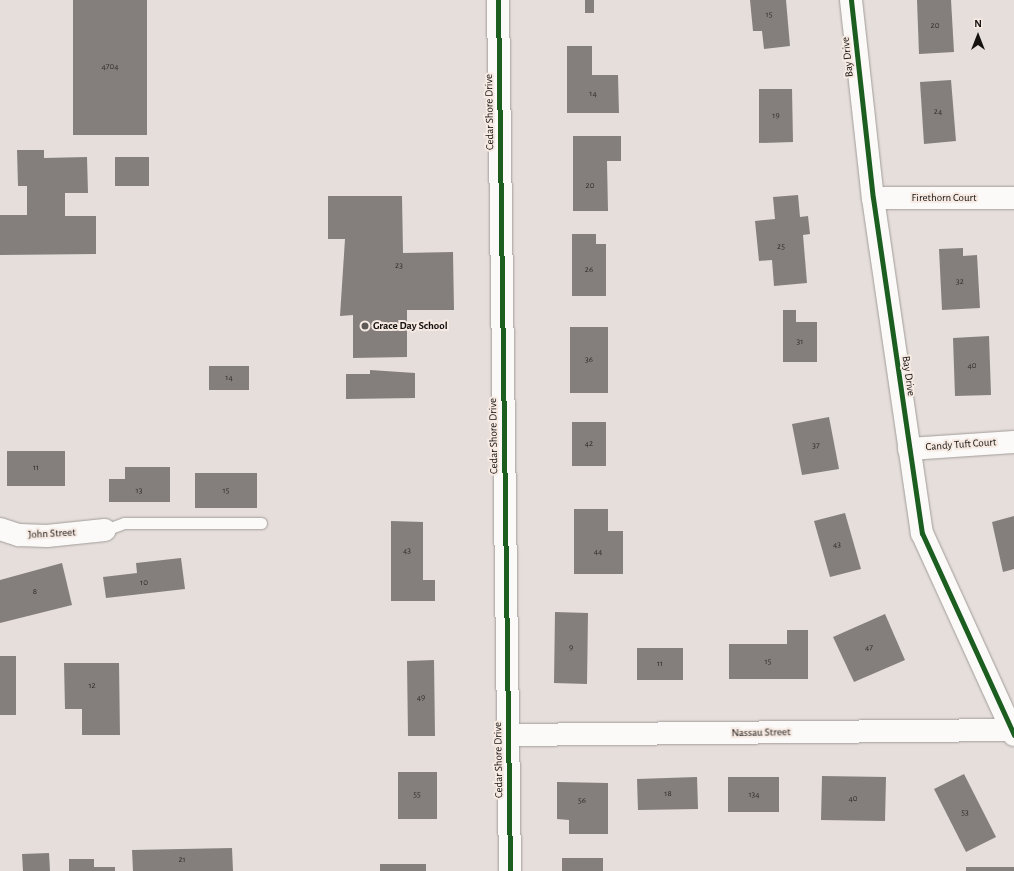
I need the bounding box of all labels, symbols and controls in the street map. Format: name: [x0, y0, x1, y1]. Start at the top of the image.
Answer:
house number: 15: [766, 10, 772, 20]
north arrow: [958, 16, 998, 56]
text: N: [974, 18, 982, 29]
house number: 20: [931, 21, 939, 31]
street label: Bay Drive: [839, 36, 857, 78]
house number: 4704: [101, 62, 119, 72]
street label: Cedar Shore Drive: [483, 74, 497, 150]
house number: 14: [589, 89, 597, 99]
house number: 24: [934, 107, 942, 117]
house number: 19: [772, 111, 780, 121]
house number: 20: [586, 181, 594, 191]
street label: Firethorn Court: [911, 191, 977, 205]
house number: 25: [777, 242, 785, 252]
house number: 23: [395, 261, 403, 271]
house number: 26: [585, 265, 593, 275]
house number: 32: [956, 277, 964, 287]
place label: Grace Day School: [373, 319, 448, 333]
marker: Grace Day School: [360, 321, 370, 331]
house number: 31: [797, 337, 803, 347]
house number: 36: [585, 355, 593, 365]
street label: Bay Drive: [899, 355, 917, 397]
house number: 40: [967, 361, 977, 371]
house number: 14: [225, 373, 233, 383]
street label: Cedar Shore Drive: [487, 398, 501, 474]
street label: Candy Tuft Court: [925, 436, 997, 454]
house number: 42: [585, 439, 593, 449]
house number: 37: [812, 441, 820, 451]
house number: 11: [33, 463, 39, 473]
house number: 13: [136, 486, 142, 496]
house number: 15: [223, 486, 229, 496]
street label: John Street: [28, 526, 76, 542]
house number: 43: [833, 540, 841, 550]
house number: 43: [403, 546, 411, 556]
house number: 44: [594, 547, 602, 557]
house number: 10: [140, 578, 148, 588]
house number: 8: [33, 587, 37, 597]
house number: 9: [569, 643, 573, 653]
house number: 47: [865, 643, 873, 653]
house number: 15: [765, 657, 771, 667]
house number: 11: [657, 659, 663, 669]
house number: 12: [88, 681, 96, 691]
house number: 49: [417, 693, 425, 703]
street label: Cedar Shore Drive: [492, 722, 506, 798]
street label: Nassau Street: [731, 726, 791, 740]
house number: 18: [664, 789, 672, 799]
house number: 55: [413, 790, 421, 800]
house number: 134: [748, 790, 760, 800]
house number: 40: [848, 794, 858, 804]
house number: 56: [578, 796, 586, 806]
house number: 53: [961, 808, 969, 818]
house number: 21: [178, 855, 186, 865]

